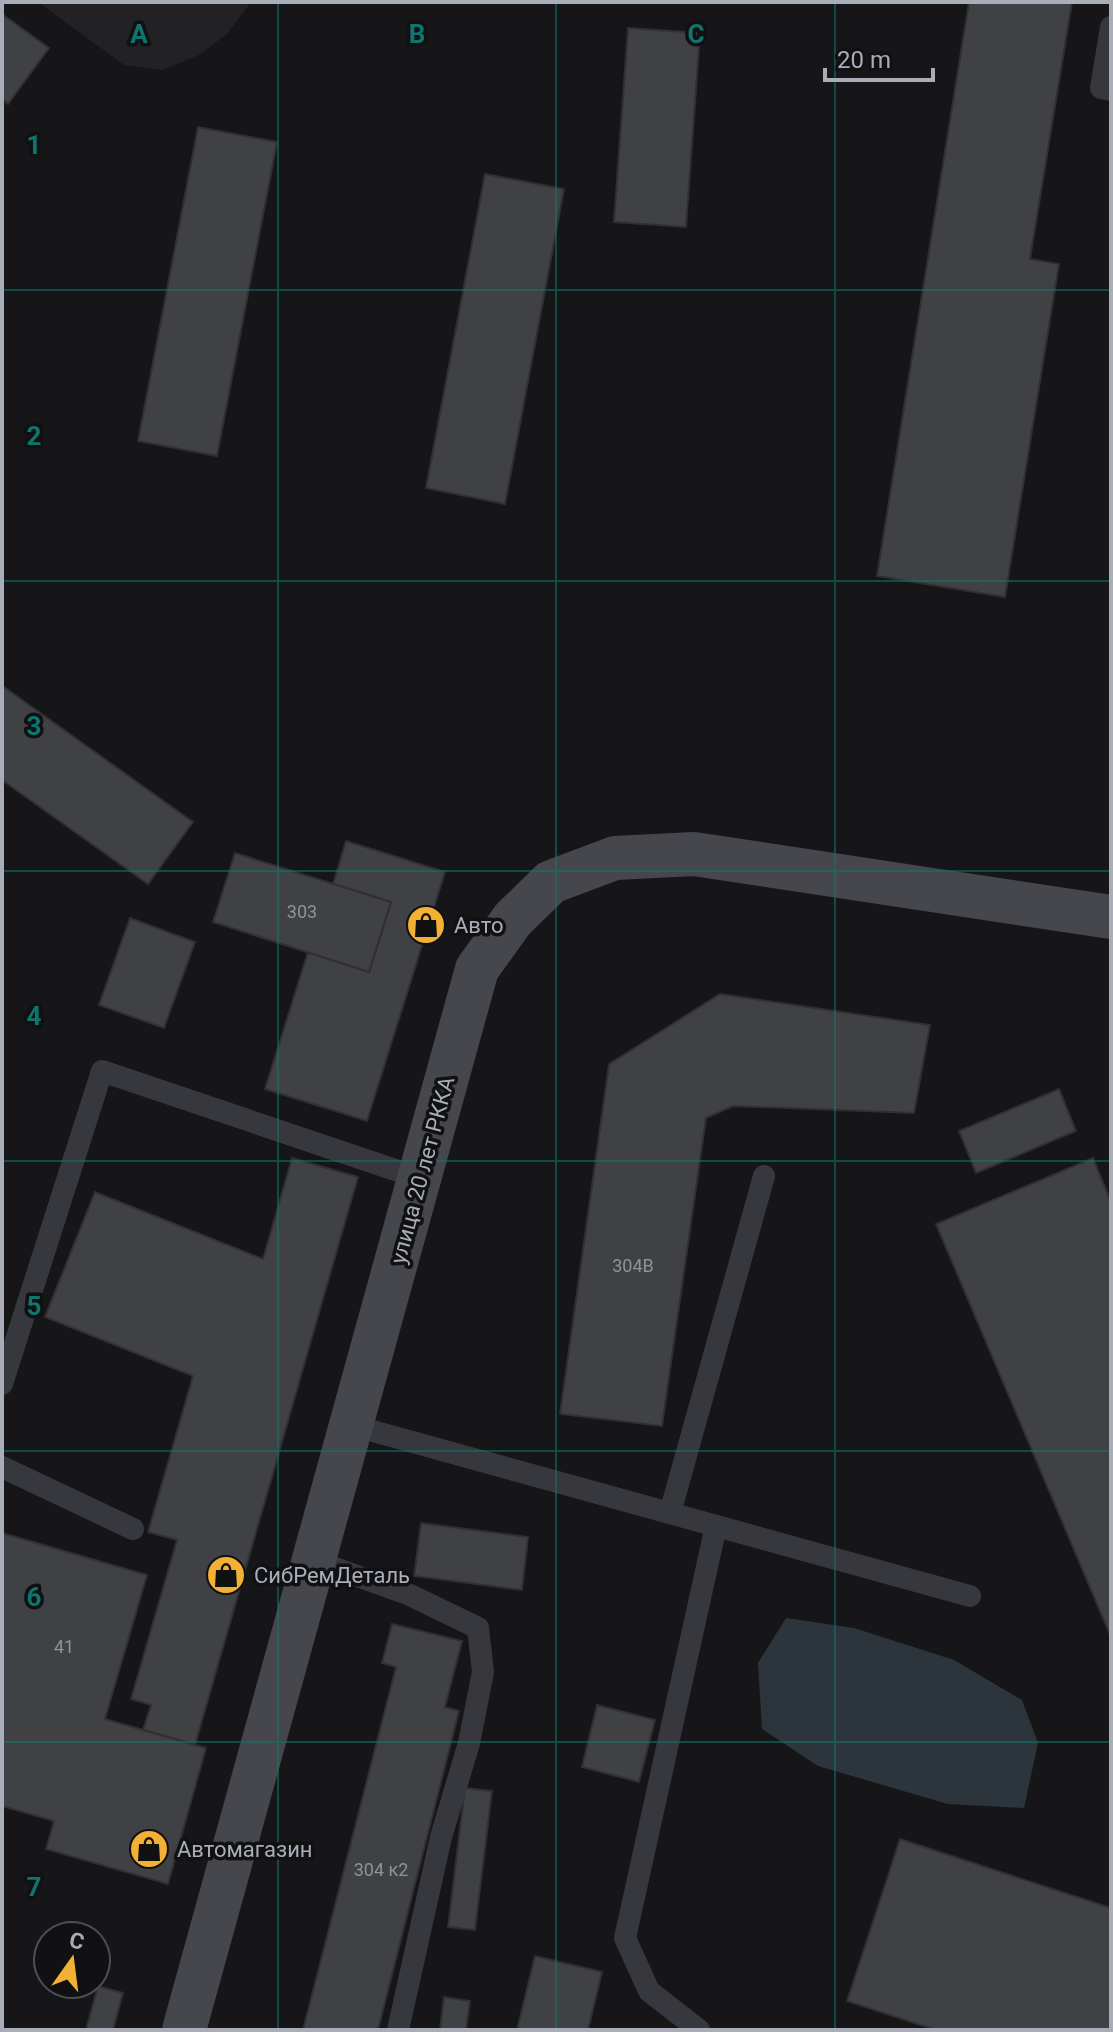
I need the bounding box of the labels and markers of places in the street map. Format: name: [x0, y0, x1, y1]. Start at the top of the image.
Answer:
shop icon: Авто: [405, 904, 447, 946]
place label: Авто: [454, 913, 503, 938]
shop icon: СибРемДеталь: [205, 1554, 247, 1596]
place label: СибРемДеталь: [254, 1563, 410, 1588]
shop icon: Автомагазин: [128, 1828, 170, 1870]
place label: Автомагазин: [177, 1837, 313, 1862]

